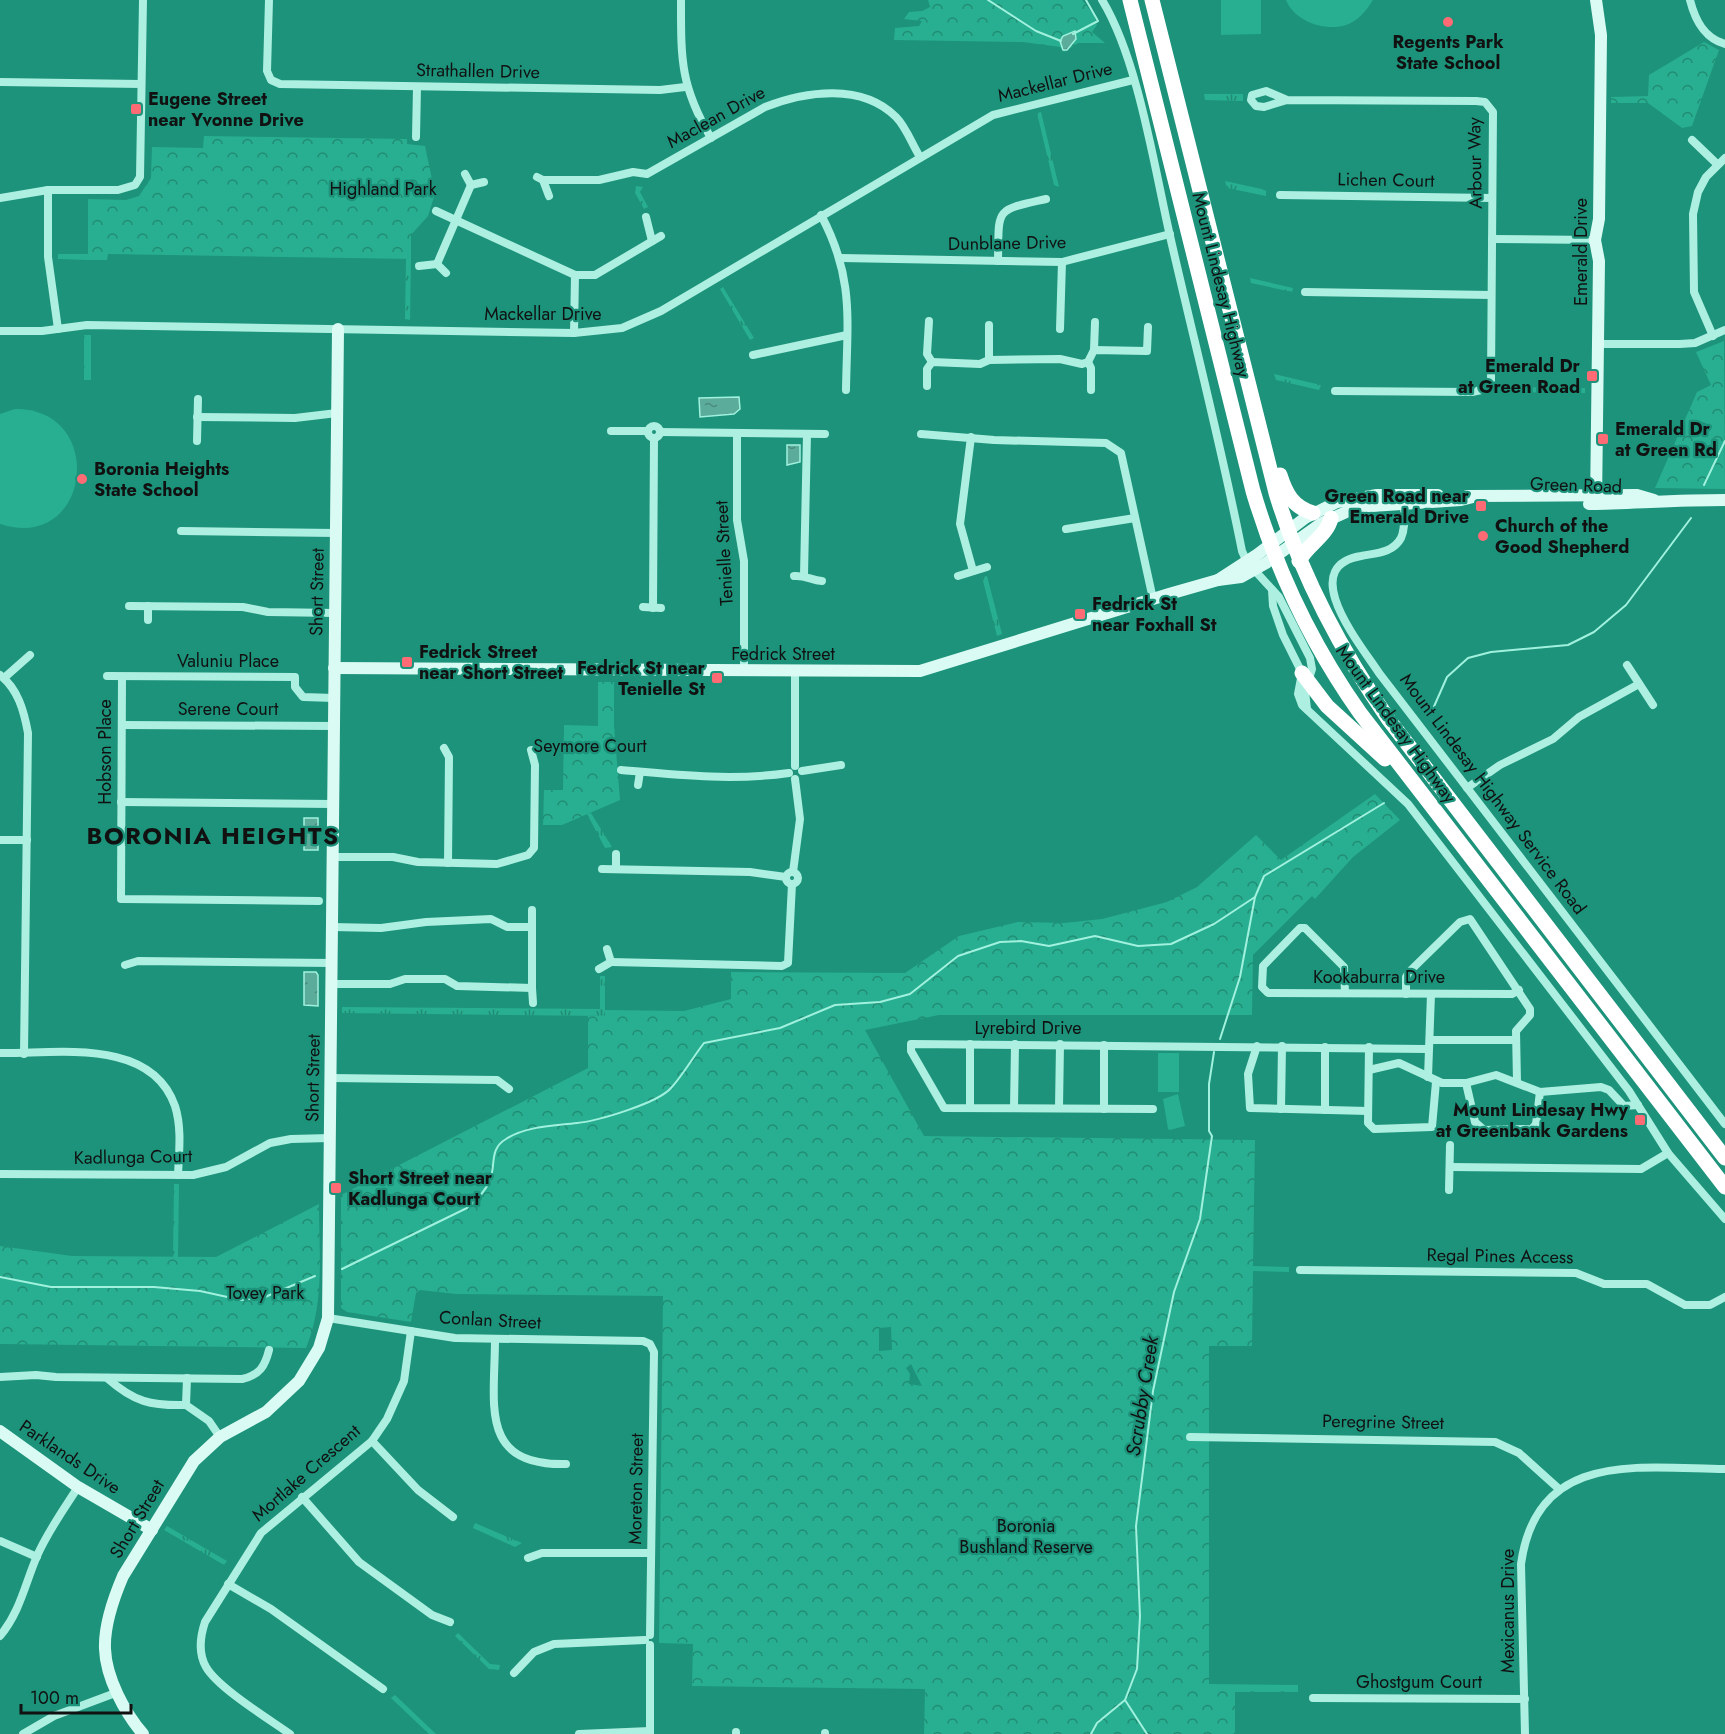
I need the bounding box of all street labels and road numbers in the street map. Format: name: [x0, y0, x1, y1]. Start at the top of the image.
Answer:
street label: Mackellar Drive: [995, 55, 1115, 109]
street label: Strathallen Drive: [416, 57, 540, 85]
street label: Maclean Drive: [662, 79, 770, 155]
street label: Arbour Way: [1461, 117, 1489, 209]
street label: Lichen Court: [1337, 166, 1435, 194]
street label: Mount Lindesay Highway: [1185, 190, 1257, 380]
street label: Emerald Drive: [1568, 198, 1594, 306]
street label: Dunblane Drive: [948, 229, 1066, 257]
street label: Mackellar Drive: [484, 301, 602, 327]
street label: Green Road: [1530, 470, 1622, 500]
street label: Tenielle Street: [708, 499, 740, 606]
street label: Short Street: [303, 547, 331, 636]
street label: Mount Lindesay Highway: [1330, 640, 1462, 808]
street label: Fedrick Street: [731, 641, 836, 667]
street label: Valuniu Place: [177, 648, 279, 674]
street label: Mount Lindesay Highway Service Road: [1394, 668, 1592, 920]
street label: Serene Court: [178, 696, 279, 722]
street label: Hobson Place: [92, 699, 118, 805]
street label: Kookaburra Drive: [1313, 964, 1445, 990]
street label: Lyrebird Drive: [974, 1015, 1082, 1041]
street label: Short Street: [299, 1033, 327, 1122]
street label: Kadlunga Court: [74, 1143, 193, 1171]
street label: Regal Pines Access: [1426, 1242, 1574, 1270]
street label: Conlan Street: [438, 1304, 542, 1336]
street label: Peregrine Street: [1322, 1408, 1445, 1436]
street label: Parklands Drive: [14, 1413, 126, 1501]
street label: Mortlake Crescent: [246, 1418, 367, 1528]
street label: Moreton Street: [622, 1432, 650, 1545]
street label: Short Street: [103, 1474, 171, 1563]
street label: Mexicanus Drive: [1495, 1549, 1521, 1673]
street label: Ghostgum Court: [1356, 1669, 1483, 1695]

